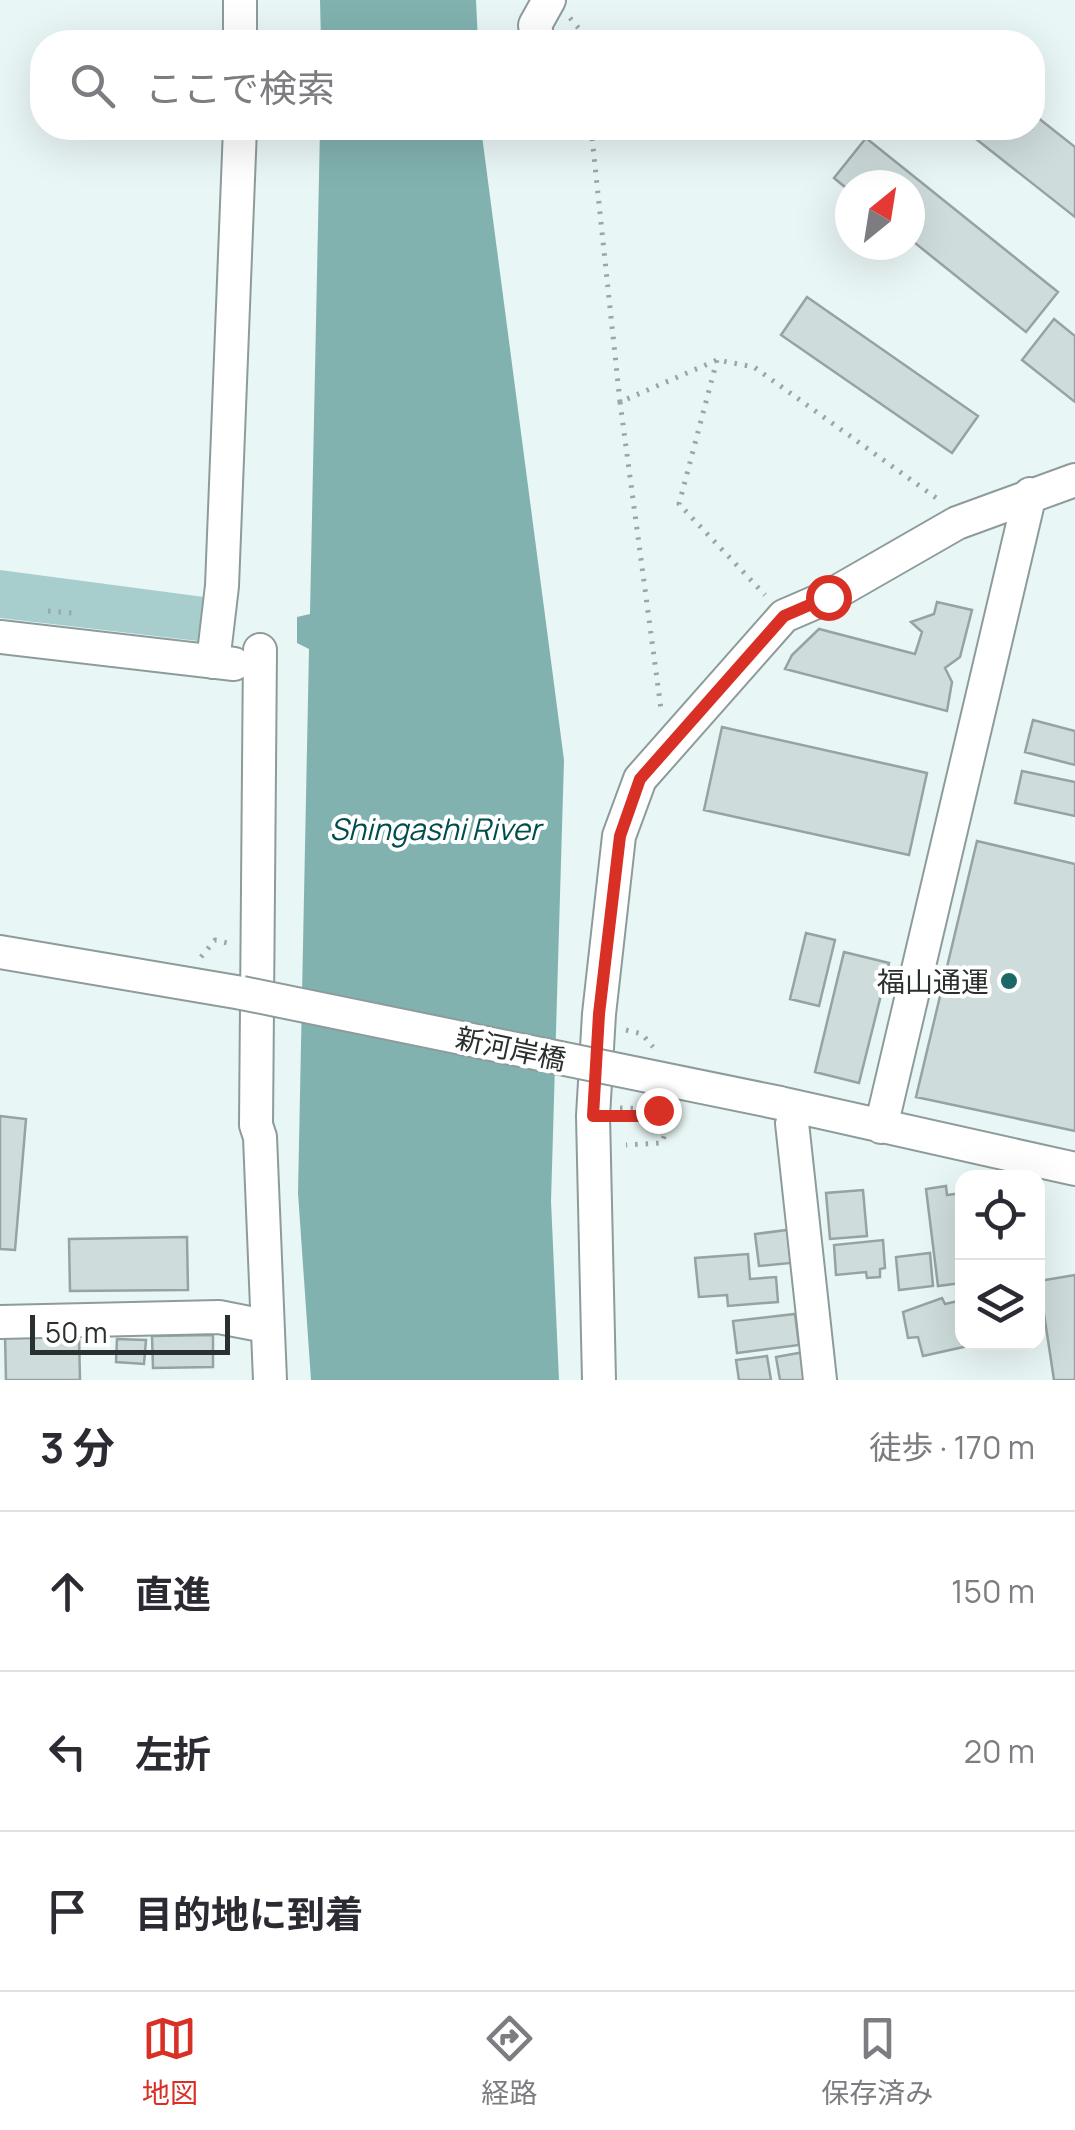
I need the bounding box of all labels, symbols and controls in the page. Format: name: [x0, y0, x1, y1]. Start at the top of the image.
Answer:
search box: [30, 30, 1045, 140]
icon: search: [65, 58, 120, 113]
text: ここで検索: [145, 61, 335, 113]
north arrow: [835, 170, 925, 260]
route start: [806, 575, 852, 621]
water label: Shingashi River: [329, 808, 545, 849]
place label: 福山通運: [877, 962, 989, 1000]
marker: 福山通運: [998, 970, 1020, 992]
street label: 新河岸橋: [452, 1018, 570, 1078]
route end: [636, 1088, 682, 1134]
map controls: [955, 1170, 1045, 1350]
button: locate: [955, 1170, 1045, 1260]
button: layers: [955, 1260, 1045, 1350]
scale bar: [30, 1310, 230, 1354]
text: 50 m: [45, 1313, 108, 1351]
text: 3 分: [40, 1418, 115, 1476]
text: 徒歩 · 170 m: [869, 1425, 1035, 1469]
icon: ahead: [40, 1564, 95, 1619]
text: 直進: [135, 1567, 211, 1619]
text: 150 m: [951, 1569, 1035, 1613]
icon: left: [40, 1724, 95, 1779]
text: 左折: [135, 1727, 211, 1779]
text: 20 m: [964, 1729, 1035, 1773]
icon: arrive: [40, 1884, 95, 1939]
text: 目的地に到着: [135, 1887, 363, 1939]
tab: 地図: [142, 2011, 198, 2111]
tab: 経路: [481, 2011, 537, 2111]
tab: 保存済み: [821, 2011, 933, 2111]

